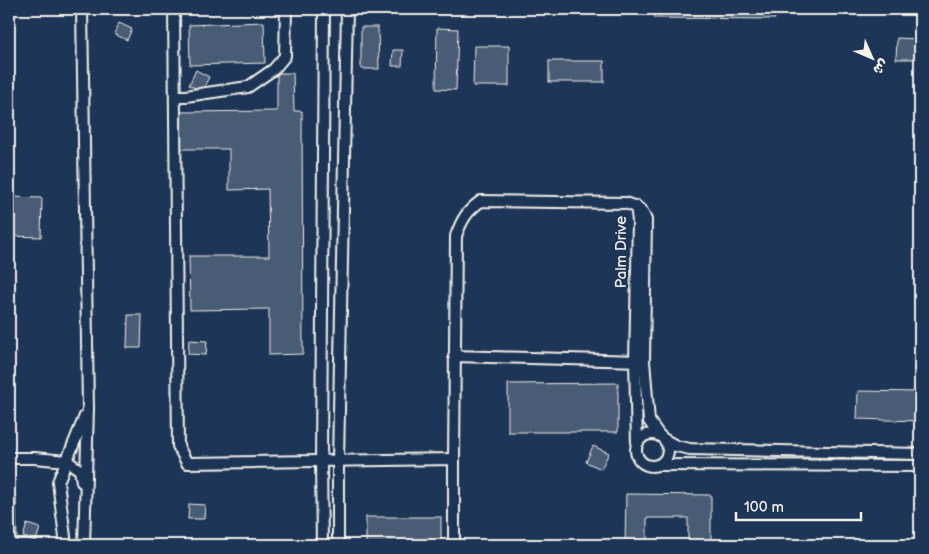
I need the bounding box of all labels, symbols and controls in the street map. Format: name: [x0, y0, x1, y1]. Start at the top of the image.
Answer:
north arrow: [846, 32, 896, 82]
text: ش: [869, 55, 892, 78]
street label: Palm Drive: [612, 216, 631, 288]
scale bar: [736, 489, 862, 521]
text: 100 m: [744, 498, 784, 517]

